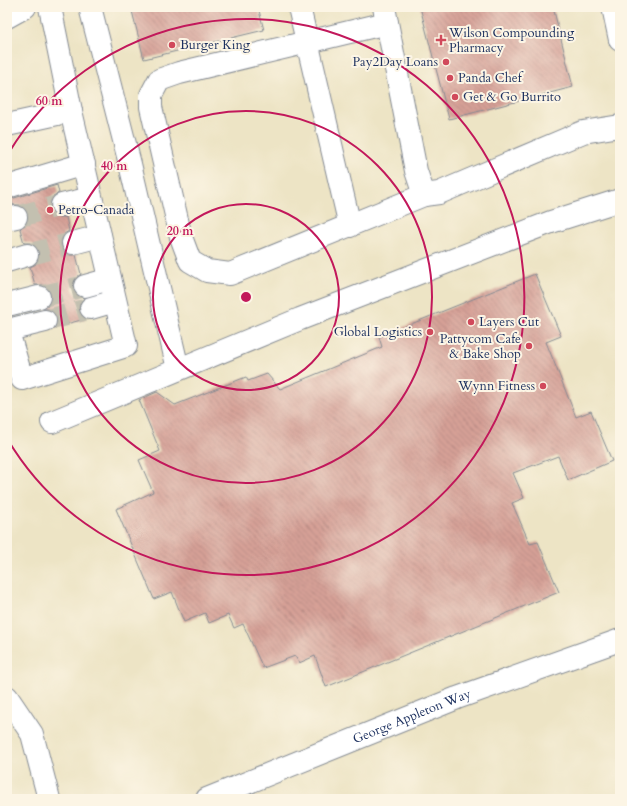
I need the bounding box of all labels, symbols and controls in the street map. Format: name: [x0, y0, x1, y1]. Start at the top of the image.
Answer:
place label: Wilson Compounding Pharmacy: [448, 24, 575, 57]
marker: Wilson Compounding Pharmacy: [436, 35, 446, 45]
place label: Burger King: [180, 36, 251, 54]
marker: Burger King: [167, 40, 177, 50]
place label: Pay2Day Loans: [352, 53, 438, 71]
marker: Pay2Day Loans: [441, 57, 451, 67]
place label: Panda Chef: [458, 69, 524, 87]
marker: Panda Chef: [445, 73, 455, 83]
place label: Get & Go Burrito: [463, 88, 561, 106]
marker: Get & Go Burrito: [450, 92, 460, 102]
text: 60 m: [36, 93, 63, 109]
text: 40 m: [101, 158, 128, 174]
place label: Petro-Canada: [58, 201, 135, 219]
marker: Petro-Canada: [45, 205, 55, 215]
text: 20 m: [167, 223, 194, 239]
centre of rings: [239, 290, 253, 304]
place label: Layers Cut: [479, 313, 539, 331]
marker: Layers Cut: [466, 317, 476, 327]
place label: Global Logistics: [334, 323, 422, 341]
marker: Global Logistics: [425, 327, 435, 337]
place label: Pattycom Cafe & Bake Shop: [440, 330, 521, 363]
marker: Pattycom Cafe & Bake Shop: [524, 341, 534, 351]
place label: Wynn Fitness: [457, 377, 535, 395]
marker: Wynn Fitness: [538, 381, 548, 391]
street label: George Appleton Way: [350, 685, 474, 748]

